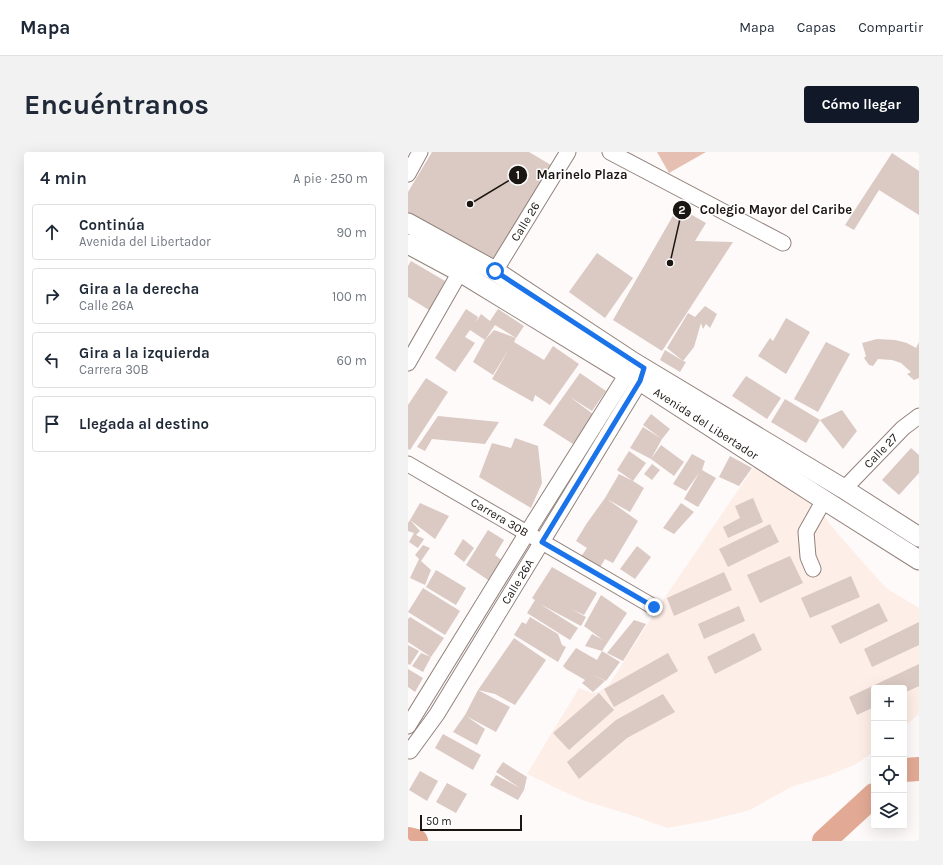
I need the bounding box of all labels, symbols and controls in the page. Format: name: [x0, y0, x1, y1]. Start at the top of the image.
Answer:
text: Mapa: [20, 17, 70, 39]
text: Mapa: [739, 19, 775, 36]
text: Capas: [797, 19, 836, 36]
text: Compartir: [858, 19, 923, 36]
button: Cómo llegar: [804, 86, 919, 123]
text: Encuéntranos: [24, 88, 209, 121]
callout: Marinelo Plaza: [508, 162, 635, 187]
text: Marinelo Plaza: [536, 167, 628, 182]
text: 4 min: [40, 168, 87, 188]
text: 1: [516, 168, 520, 182]
text: A pie · 250 m: [293, 171, 368, 186]
callout: Colegio Mayor del Caribe: [672, 197, 861, 222]
street label: Calle 26: [508, 199, 543, 244]
text: Colegio Mayor del Caribe: [700, 202, 852, 217]
text: 2: [678, 203, 686, 217]
text: Continúa: [79, 216, 145, 234]
icon: ahead: [41, 221, 63, 243]
text: 90 m: [336, 225, 367, 240]
text: Avenida del Libertador: [79, 234, 211, 249]
route start: [486, 262, 504, 280]
text: Gira a la derecha: [79, 280, 199, 298]
icon: right: [41, 285, 63, 307]
text: 100 m: [332, 289, 367, 304]
text: Calle 26A: [79, 298, 134, 313]
text: Gira a la izquierda: [79, 344, 210, 362]
icon: left: [41, 349, 63, 371]
text: 60 m: [337, 353, 367, 368]
text: Carrera 30B: [79, 362, 149, 377]
street label: Avenida del Libertador: [651, 385, 761, 463]
icon: arrive: [41, 413, 63, 435]
text: Llegada al destino: [79, 415, 209, 433]
street label: Calle 27: [861, 431, 901, 471]
street label: Carrera 30B: [468, 495, 531, 539]
street label: Calle 26A: [499, 556, 537, 607]
route end: [645, 598, 663, 616]
map controls: [871, 685, 907, 829]
button: +: [871, 685, 907, 721]
button: −: [871, 721, 907, 757]
button: locate: [871, 757, 907, 793]
button: layers: [871, 793, 907, 829]
scale bar: [420, 813, 522, 832]
text: 50 m: [426, 815, 452, 828]

